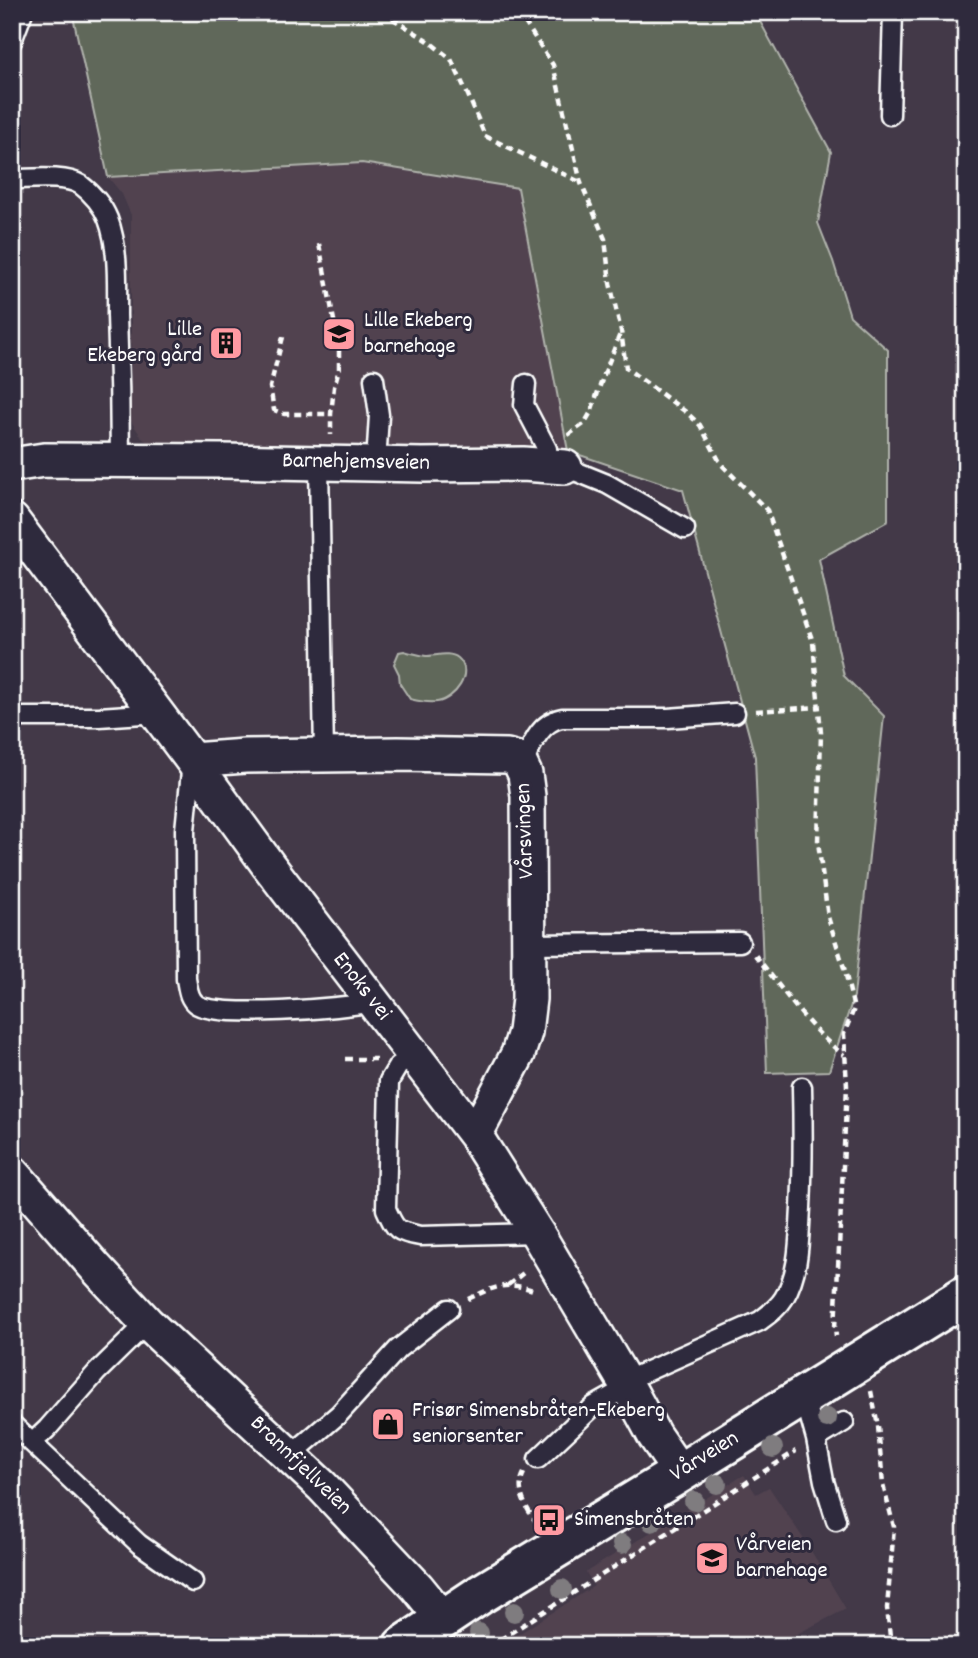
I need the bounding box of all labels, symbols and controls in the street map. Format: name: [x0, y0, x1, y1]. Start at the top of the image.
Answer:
place label: Lille Ekeberg barnehage: [364, 305, 473, 364]
place label: Lille Ekeberg gård: [87, 314, 202, 373]
school or university icon: Lille Ekeberg barnehage: [320, 315, 358, 353]
building icon: Lille Ekeberg gård: [207, 324, 245, 362]
street label: Barnehjemsveien: [282, 445, 430, 481]
street label: Vårsvingen: [508, 782, 544, 880]
street label: Enoks vei: [323, 945, 399, 1029]
place label: Frisør Simensbråten-Ekeberg seniorsenter: [412, 1395, 665, 1454]
shop icon: Frisør Simensbråten-Ekeberg seniorsenter: [369, 1405, 407, 1443]
street label: Brannfjellveien: [241, 1409, 359, 1523]
street label: Vårveien: [664, 1423, 746, 1491]
bus stop icon: Simensbråten: [530, 1501, 568, 1539]
place label: Simensbråten: [574, 1504, 694, 1537]
place label: Vårveien barnehage: [736, 1529, 828, 1588]
school or university icon: Vårveien barnehage: [693, 1539, 731, 1577]

